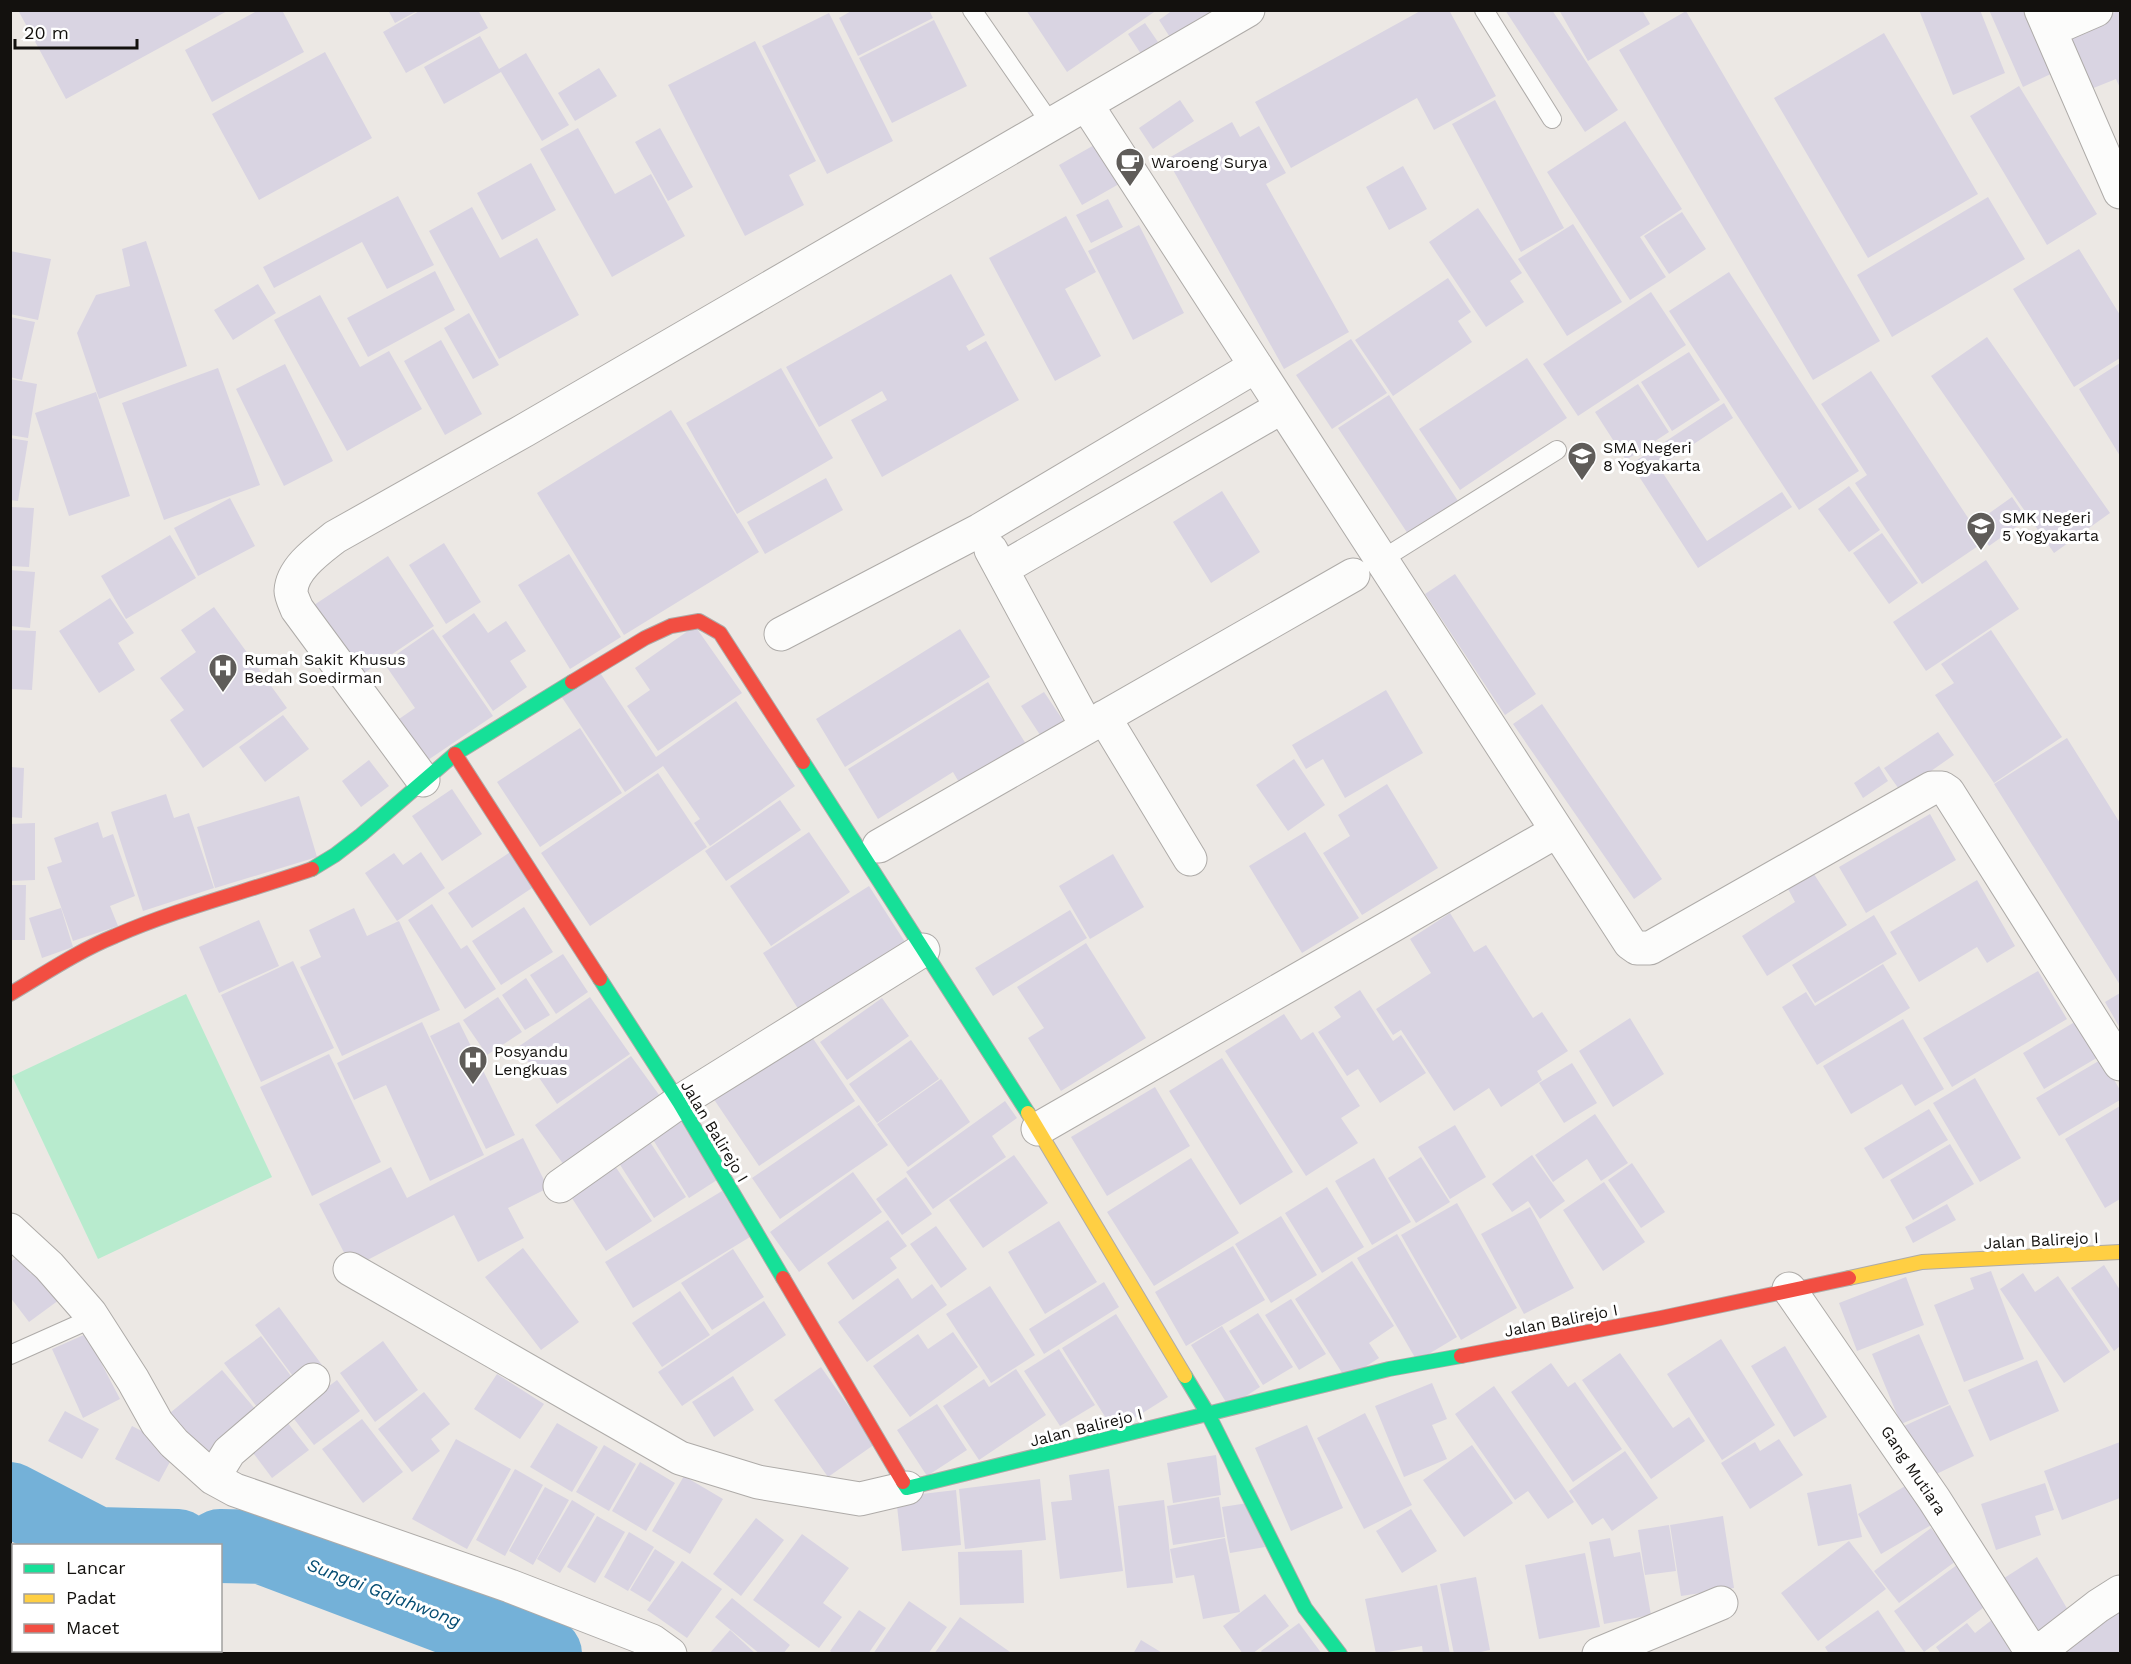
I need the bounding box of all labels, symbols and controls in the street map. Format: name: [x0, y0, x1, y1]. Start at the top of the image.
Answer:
scale bar: [15, 12, 136, 50]
text: 20 m: [24, 22, 69, 43]
cafe icon: Waroeng Surya: [1114, 146, 1146, 188]
place label: Waroeng Surya: [1151, 153, 1267, 172]
place label: SMA Negeri 8 Yogyakarta: [1603, 438, 1701, 475]
school or university icon: SMA Negeri 8 Yogyakarta: [1566, 440, 1598, 482]
place label: SMK Negeri 5 Yogyakarta: [2002, 508, 2099, 545]
school or university icon: SMK Negeri 5 Yogyakarta: [1965, 510, 1997, 552]
place label: Rumah Sakit Khusus Bedah Soedirman: [244, 650, 406, 687]
hospital icon: Rumah Sakit Khusus Bedah Soedirman: [207, 652, 239, 694]
place label: Posyandu Lengkuas: [494, 1042, 568, 1079]
hospital icon: Posyandu Lengkuas: [457, 1044, 489, 1086]
street label: Jalan Balirejo I: [677, 1077, 752, 1186]
street label: Jalan Balirejo I: [1983, 1228, 2099, 1253]
street label: Jalan Balirejo I: [1503, 1300, 1620, 1341]
street label: Jalan Balirejo I: [1028, 1404, 1144, 1451]
street label: Gang Mutiara: [1877, 1422, 1950, 1518]
legend: [12, 1544, 222, 1652]
water label: Sungai Gajahwong: [304, 1554, 464, 1632]
text: Lancar: [66, 1557, 126, 1578]
text: Padat: [66, 1587, 116, 1608]
text: Macet: [66, 1617, 120, 1638]

